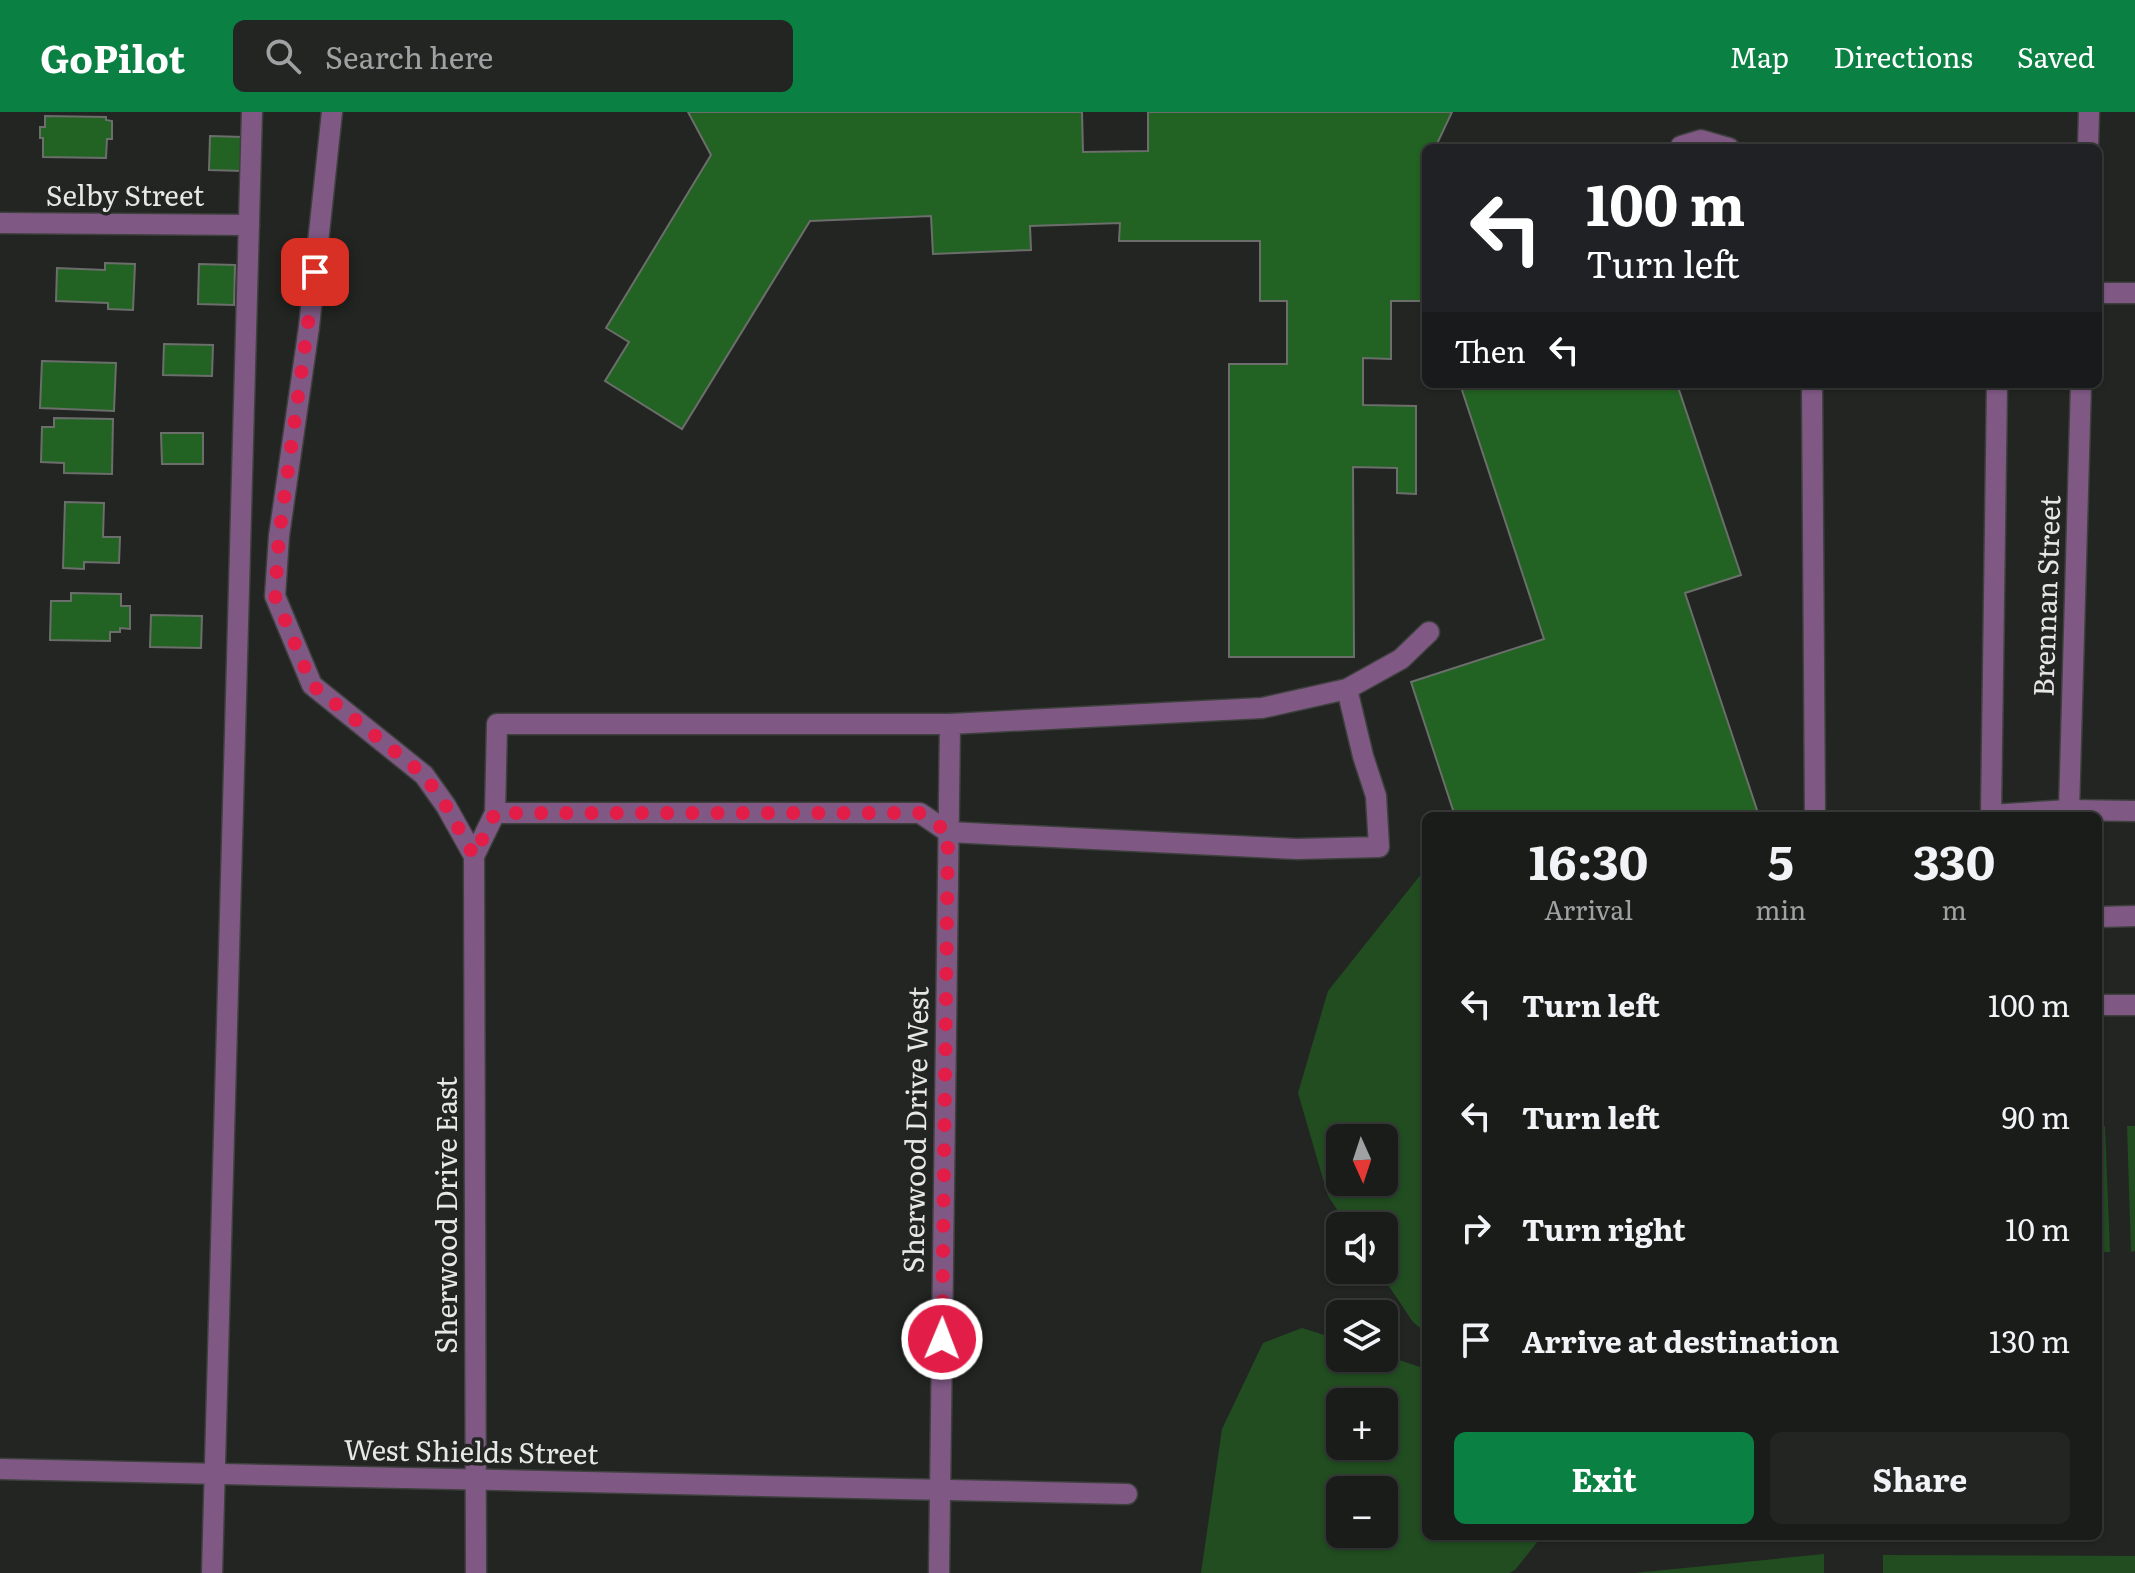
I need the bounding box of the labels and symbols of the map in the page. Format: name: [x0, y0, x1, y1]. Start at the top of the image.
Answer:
street label: Selby Street: [46, 173, 205, 215]
pin: [281, 238, 349, 306]
street label: Brennan Street: [2020, 494, 2070, 697]
street label: Sherwood Drive West: [891, 986, 938, 1274]
street label: Sherwood Drive East: [424, 1076, 466, 1354]
north arrow: [1326, 1124, 1398, 1196]
position arrow: [900, 1297, 984, 1381]
street label: West Shields Street: [343, 1427, 599, 1473]

